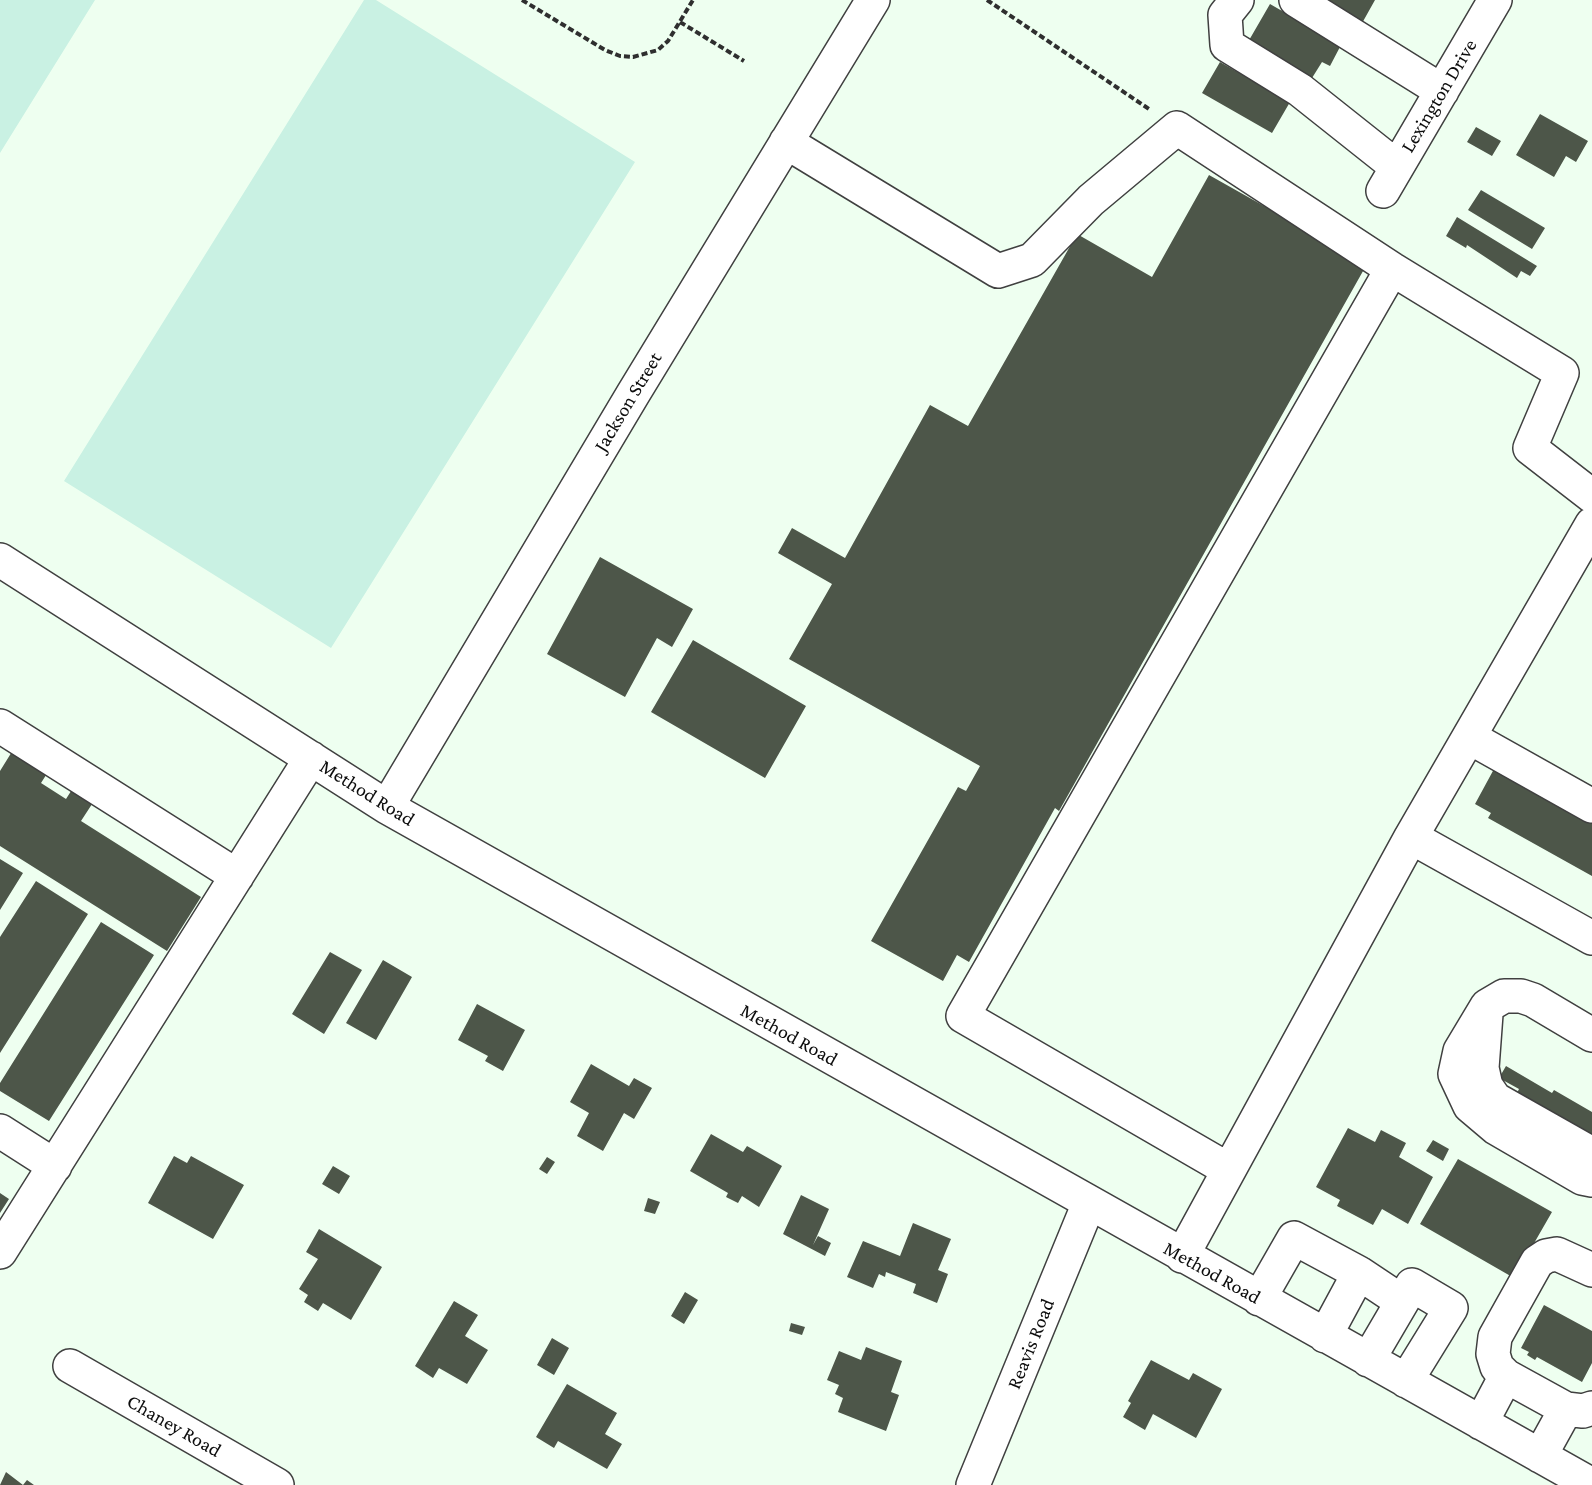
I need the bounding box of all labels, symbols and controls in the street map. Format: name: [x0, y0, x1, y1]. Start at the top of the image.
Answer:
street label: Lexington Drive: [1396, 35, 1482, 157]
street label: Jackson Street: [589, 348, 667, 456]
street label: Method Road: [315, 754, 419, 832]
street label: Method Road: [736, 998, 842, 1072]
street label: Method Road: [1159, 1236, 1265, 1310]
street label: Reavis Road: [1002, 1295, 1060, 1393]
street label: Chaney Road: [123, 1389, 225, 1463]

